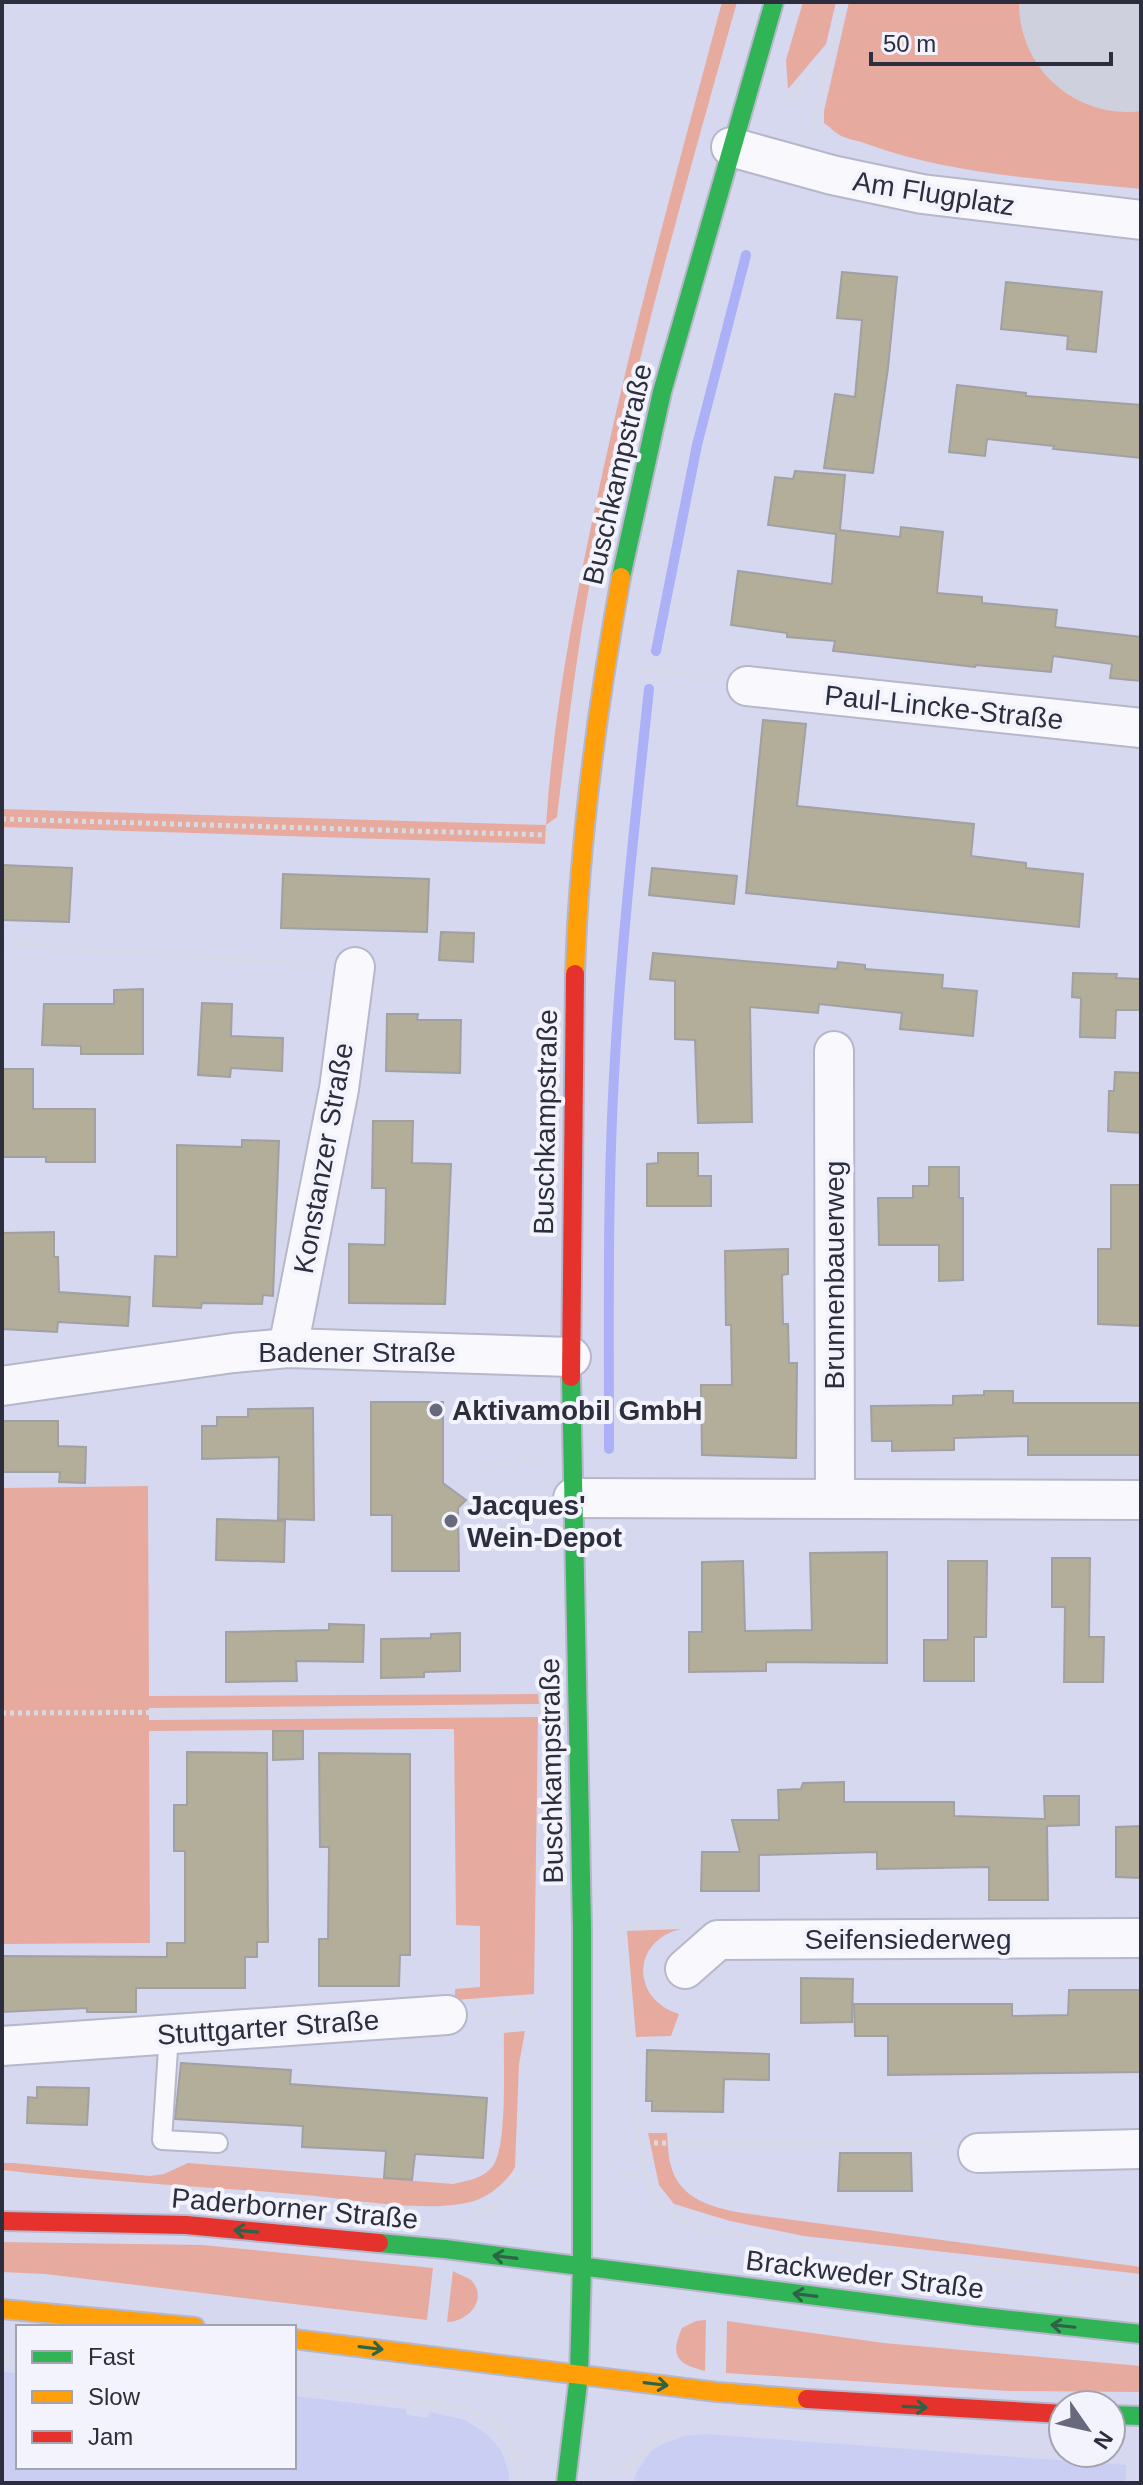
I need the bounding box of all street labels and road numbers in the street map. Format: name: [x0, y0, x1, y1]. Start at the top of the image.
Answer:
street label: Am Flugplatz: [851, 165, 1017, 222]
street label: Buschkampstraße: [577, 361, 658, 588]
street label: Paul-Lincke-Straße: [823, 680, 1065, 735]
street label: Buschkampstraße: [528, 1009, 563, 1235]
street label: Konstanzer Straße: [288, 1040, 359, 1276]
street label: Brunnenbauerweg: [819, 1161, 850, 1389]
street label: Badener Straße: [258, 1337, 456, 1368]
street label: Buschkampstraße: [534, 1658, 569, 1884]
street label: Seifensiederweg: [804, 1924, 1012, 1955]
street label: Stuttgarter Straße: [156, 2004, 380, 2051]
street label: Paderborner Straße: [170, 2182, 420, 2235]
street label: Brackweder Straße: [744, 2245, 986, 2304]

